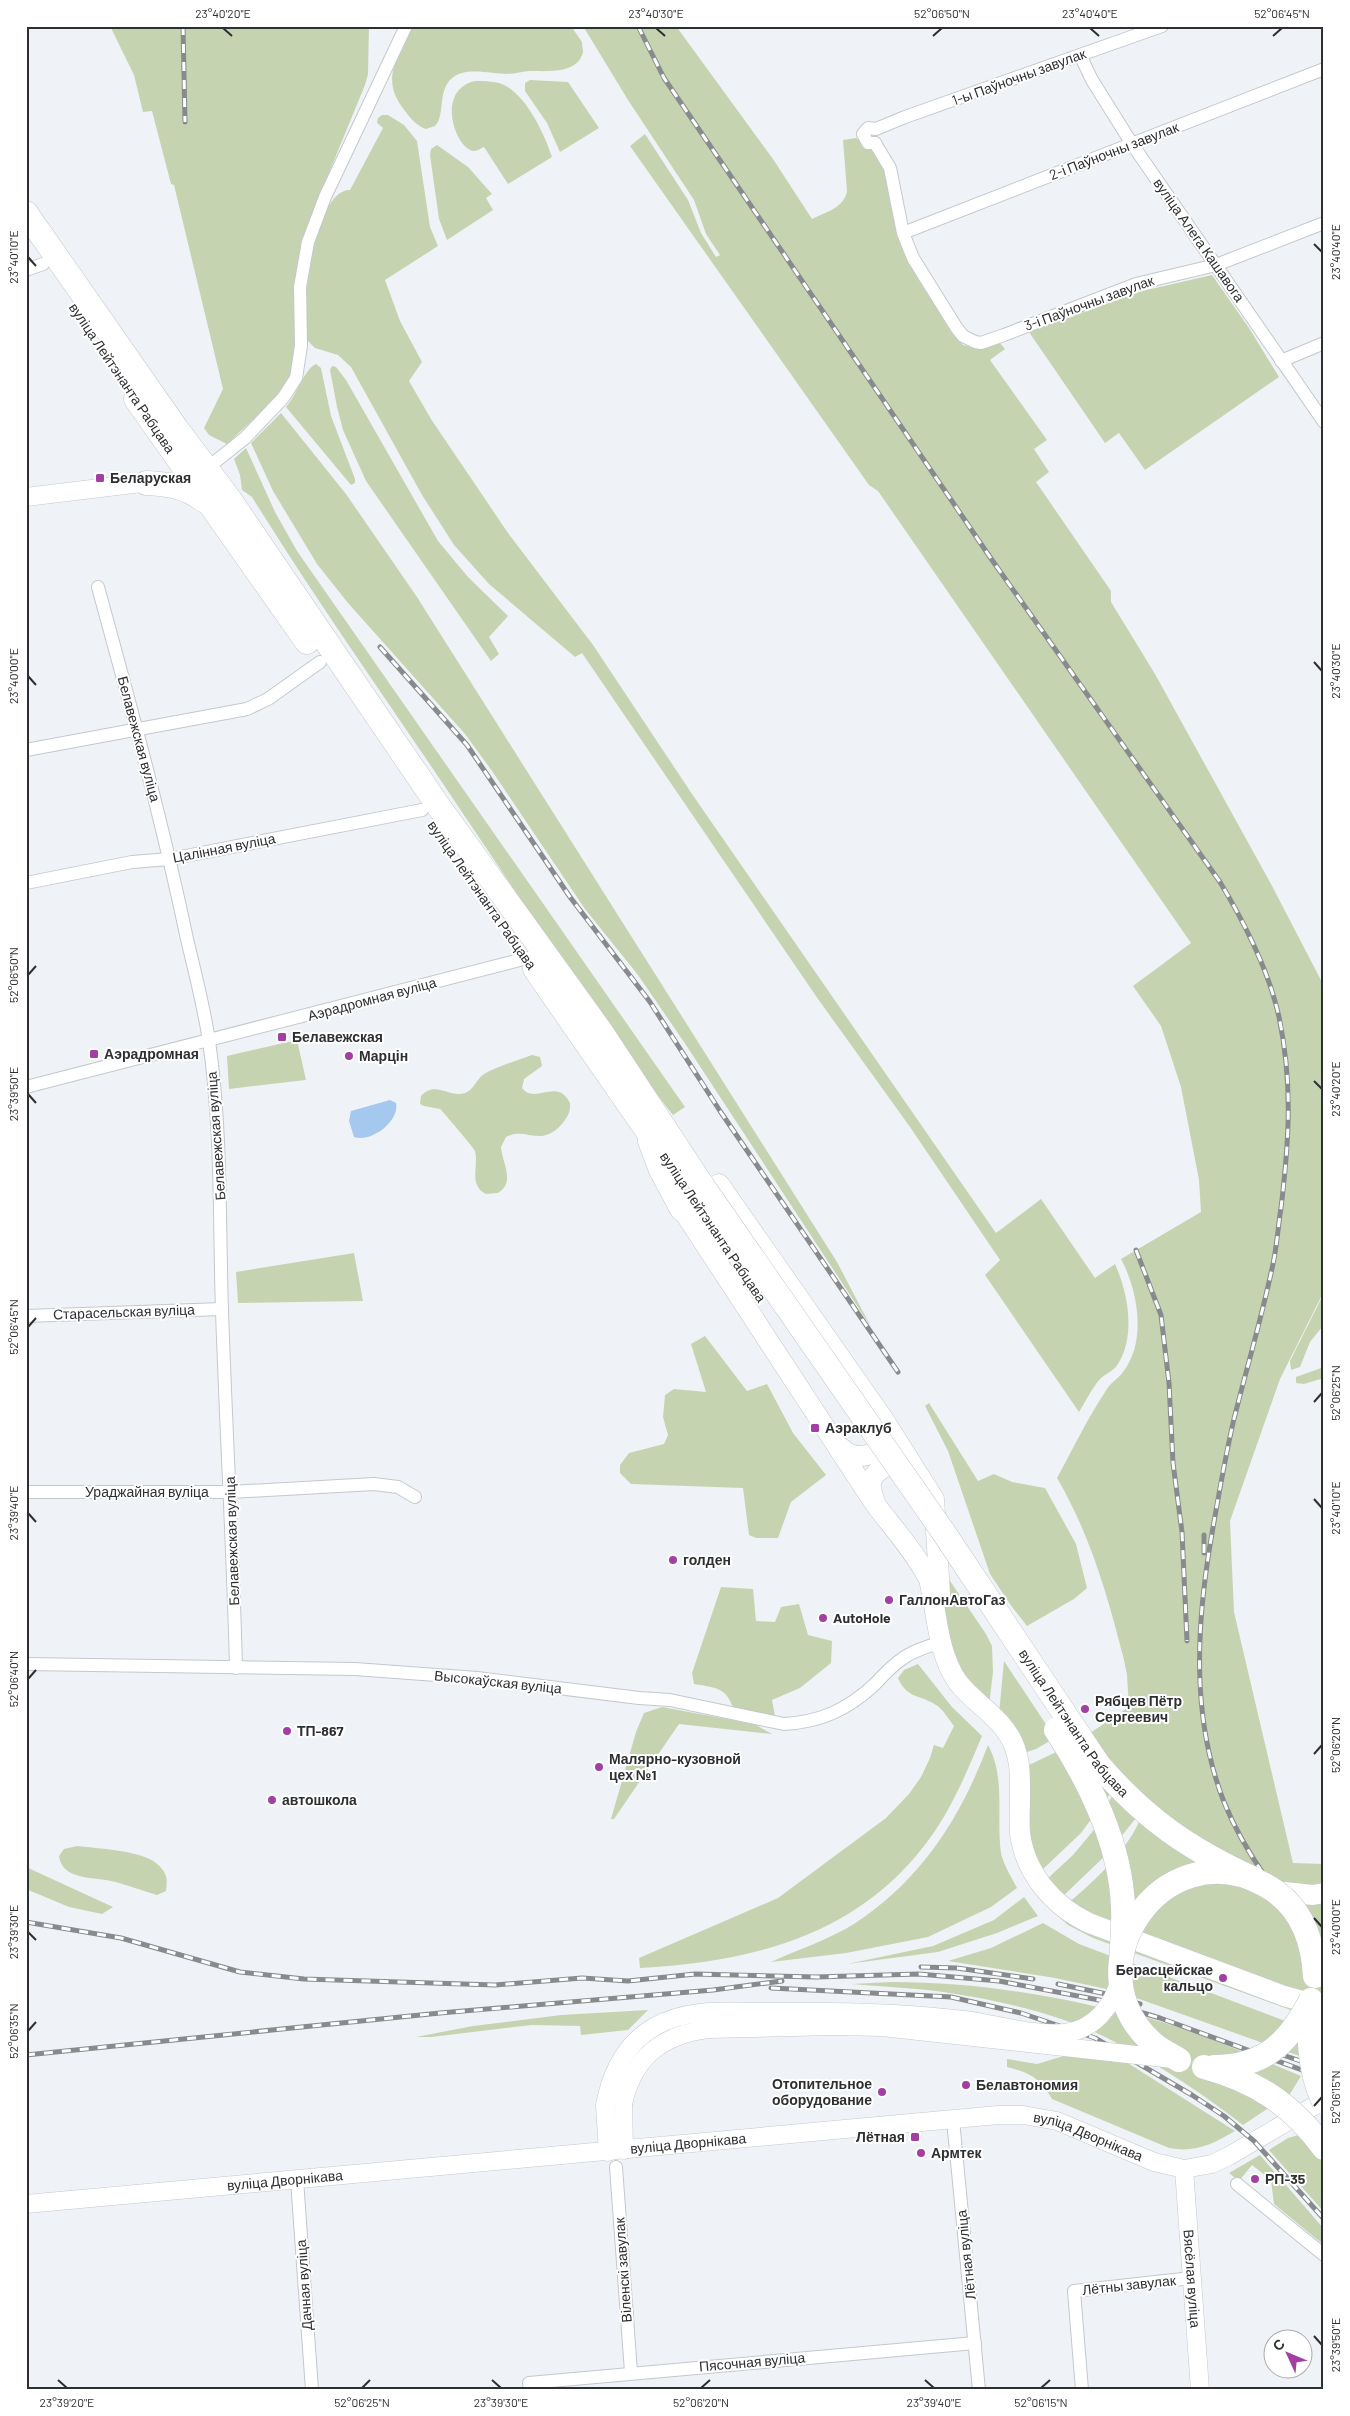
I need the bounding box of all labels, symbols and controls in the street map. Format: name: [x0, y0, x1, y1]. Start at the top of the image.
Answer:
text: 23°40'20"E: [195, 6, 251, 20]
text: 23°40'30"E: [628, 6, 684, 20]
text: 52°06'50"N: [914, 6, 970, 20]
text: 23°40'40"E: [1062, 6, 1118, 20]
text: 52°06'45"N: [1254, 6, 1310, 20]
street label: 1-ы Паўночны завулак: [950, 44, 1089, 109]
street label: 2-і Паўночны завулак: [1047, 118, 1182, 183]
street label: вуліца Алега Кашавога: [1150, 175, 1249, 305]
text: 23°40'40"E: [1328, 224, 1342, 280]
text: 23°40'10"E: [6, 230, 20, 284]
street label: 3-і Паўночны завулак: [1022, 271, 1157, 334]
street label: вуліца Лейтэнанта Рабцава: [66, 299, 179, 456]
place label: Беларуская: [110, 469, 191, 486]
marker: Беларуская: [94, 472, 106, 484]
text: 23°40'30"E: [1328, 643, 1342, 699]
text: 23°40'00"E: [6, 648, 20, 704]
street label: Белавежская вуліца: [115, 674, 164, 804]
street label: вуліца Лейтэнанта Рабцава: [424, 817, 540, 973]
street label: Цалінная вуліца: [171, 829, 277, 866]
text: 52°06'50"N: [6, 947, 20, 1003]
street label: Аэрадромная вуліца: [306, 973, 438, 1024]
place label: Белавежская: [292, 1028, 383, 1045]
marker: Белавежская: [276, 1031, 288, 1043]
place label: Аэрадромная: [104, 1045, 199, 1062]
place label: Марцін: [359, 1047, 408, 1064]
marker: Аэрадромная: [88, 1048, 100, 1060]
marker: Марцін: [343, 1050, 355, 1062]
text: 23°40'20"E: [1328, 1061, 1342, 1117]
text: 23°39'50"E: [6, 1067, 20, 1121]
street label: Белавежская вуліца: [202, 1071, 228, 1201]
street label: вуліца Лейтэнанта Рабцава: [657, 1148, 770, 1305]
text: 52°06'45"N: [6, 1299, 20, 1355]
street label: Старасельская вуліца: [53, 1301, 195, 1322]
text: 52°06'25"N: [1328, 1365, 1342, 1421]
place label: Аэраклуб: [825, 1419, 892, 1436]
marker: Аэраклуб: [809, 1422, 821, 1434]
street label: Белавежская вуліца: [221, 1476, 242, 1606]
text: 23°40'10"E: [1328, 1481, 1342, 1535]
street label: Ураджайная вуліца: [85, 1483, 209, 1500]
text: 23°39'40"E: [6, 1486, 20, 1540]
place label: голден: [683, 1551, 731, 1568]
marker: голден: [667, 1554, 679, 1566]
place label: ГаллонАвтоГаз: [899, 1591, 1006, 1608]
marker: ГаллонАвтоГаз: [883, 1594, 895, 1606]
place label: AutoHole: [833, 1609, 891, 1626]
marker: AutoHole: [817, 1612, 829, 1624]
street label: вуліца Лейтэнанта Рабцава: [1016, 1645, 1133, 1800]
text: 52°06'40"N: [6, 1651, 20, 1707]
street label: Высокаўская вуліца: [433, 1666, 563, 1697]
place label: Рябцев Пётр Сергеевич: [1095, 1692, 1182, 1725]
marker: Рябцев Пётр Сергеевич: [1079, 1703, 1091, 1715]
text: 52°06'20"N: [1328, 1717, 1342, 1773]
place label: ТП-867: [297, 1722, 343, 1739]
marker: ТП-867: [281, 1725, 293, 1737]
place label: Малярно-кузовной цех №1: [609, 1750, 741, 1783]
marker: Малярно-кузовной цех №1: [593, 1761, 605, 1773]
place label: автошкола: [282, 1791, 357, 1808]
marker: автошкола: [266, 1794, 278, 1806]
text: 23°40'00"E: [1328, 1899, 1342, 1955]
text: 23°39'30"E: [6, 1905, 20, 1959]
place label: Берасцейскае кальцо: [1116, 1961, 1213, 1994]
marker: Берасцейскае кальцо: [1217, 1972, 1229, 1984]
text: 52°06'35"N: [6, 2003, 20, 2059]
text: 52°06'15"N: [1328, 2070, 1342, 2124]
place label: Отопительное оборудование: [772, 2075, 872, 2108]
place label: Белавтономия: [976, 2076, 1078, 2093]
marker: Белавтономия: [960, 2079, 972, 2091]
marker: Отопительное оборудование: [876, 2086, 888, 2098]
street label: вуліца Дворнікава: [1032, 2108, 1146, 2164]
place label: Лётная: [856, 2128, 905, 2145]
street label: вуліца Дворнікава: [629, 2129, 747, 2157]
marker: Лётная: [909, 2131, 921, 2143]
place label: Армтек: [931, 2144, 982, 2161]
marker: Армтек: [915, 2147, 927, 2159]
street label: вуліца Дворнікава: [226, 2166, 344, 2194]
place label: РП-35: [1265, 2170, 1306, 2187]
marker: РП-35: [1249, 2173, 1261, 2185]
street label: Лётная вуліца: [952, 2209, 979, 2301]
street label: Віленскі завулак: [610, 2216, 635, 2323]
street label: Вясёлая вуліца: [1180, 2229, 1205, 2329]
street label: Дачная вуліца: [292, 2239, 315, 2331]
street label: Лётны завулак: [1081, 2271, 1177, 2298]
text: 23°39'50"E: [1328, 2318, 1342, 2372]
north arrow: [1262, 2328, 1312, 2378]
text: С: [1269, 2335, 1288, 2354]
street label: Пясочная вуліца: [698, 2348, 806, 2375]
text: 23°39'20"E: [40, 2395, 94, 2409]
text: 52°06'25"N: [334, 2395, 390, 2409]
text: 23°39'30"E: [474, 2395, 528, 2409]
text: 52°06'20"N: [673, 2395, 729, 2409]
text: 23°39'40"E: [907, 2395, 961, 2409]
text: 52°06'15"N: [1014, 2395, 1068, 2409]

